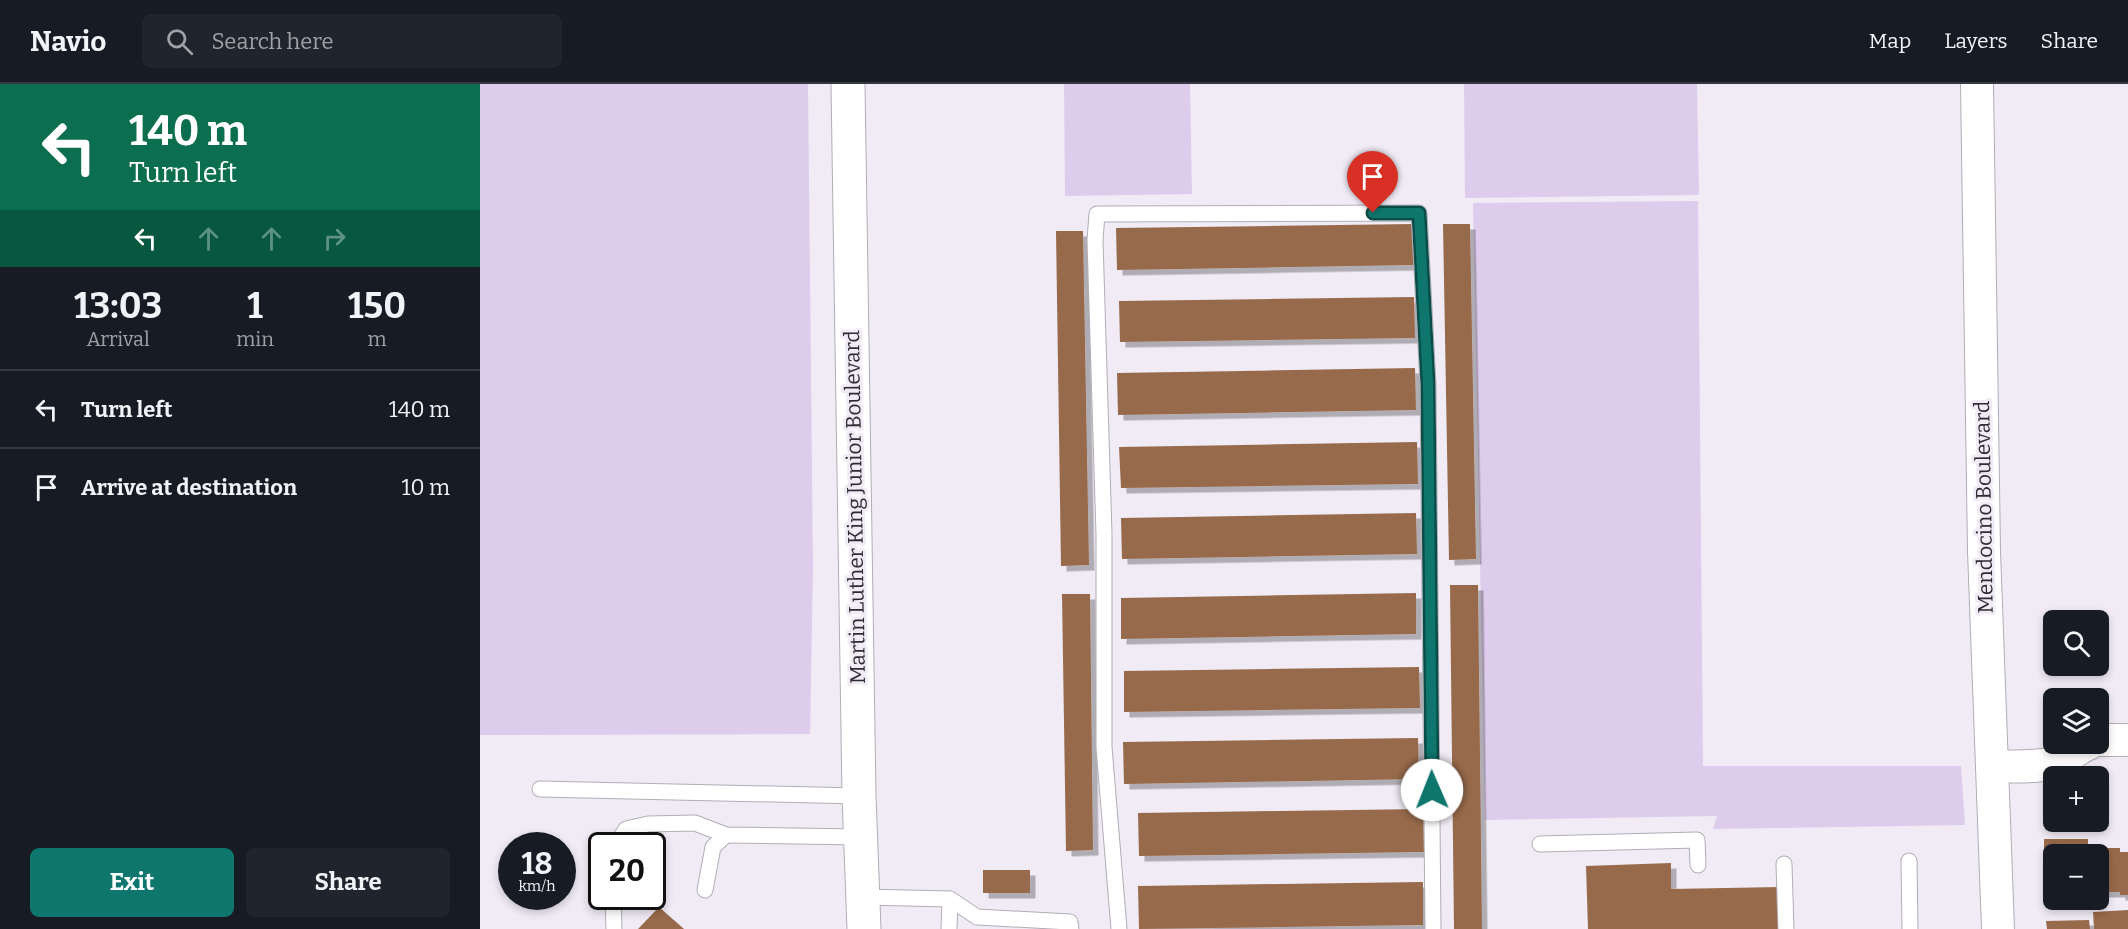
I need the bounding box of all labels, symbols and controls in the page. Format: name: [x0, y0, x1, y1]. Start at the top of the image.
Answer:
search box: [142, 14, 562, 68]
text: Navio: [30, 25, 106, 58]
icon: search: [163, 25, 196, 58]
text: Search here: [211, 28, 334, 55]
text: Map: [1869, 28, 1911, 54]
text: Layers: [1944, 28, 2008, 54]
text: Share: [2041, 28, 2098, 54]
text: 140 m: [129, 106, 247, 156]
icon: left: [30, 108, 108, 186]
pin: [1347, 151, 1398, 213]
text: Turn left: [129, 157, 237, 189]
icon: arrive: [1356, 160, 1389, 193]
icon: left: [129, 222, 162, 255]
icon: ahead: [192, 222, 225, 255]
icon: ahead: [255, 222, 288, 255]
icon: right: [318, 222, 351, 255]
text: 13:03: [74, 284, 162, 328]
text: 1: [247, 284, 263, 328]
text: 150: [348, 284, 406, 328]
text: Arrival: [86, 327, 150, 351]
text: min: [236, 327, 274, 351]
text: m: [367, 327, 386, 351]
street label: Martin Luther King Junior Boulevard: [839, 330, 871, 684]
icon: left: [30, 393, 63, 426]
text: Turn left: [81, 396, 173, 423]
text: 140 m: [389, 396, 450, 423]
street label: Mendocino Boulevard: [1969, 400, 1999, 614]
icon: arrive: [30, 471, 63, 504]
text: Arrive at destination: [81, 474, 297, 501]
text: 10 m: [402, 474, 450, 501]
map controls: [2043, 610, 2109, 910]
button: search: [2043, 610, 2109, 676]
button: layers: [2043, 688, 2109, 754]
position arrow: [1400, 758, 1464, 822]
button: +: [2043, 766, 2109, 832]
speed limit sign: 20: [588, 832, 666, 910]
button: −: [2043, 844, 2109, 910]
text: 18: [521, 846, 553, 882]
button: Exit: [30, 848, 234, 917]
button: Share: [246, 848, 450, 917]
text: km/h: [518, 877, 556, 895]

